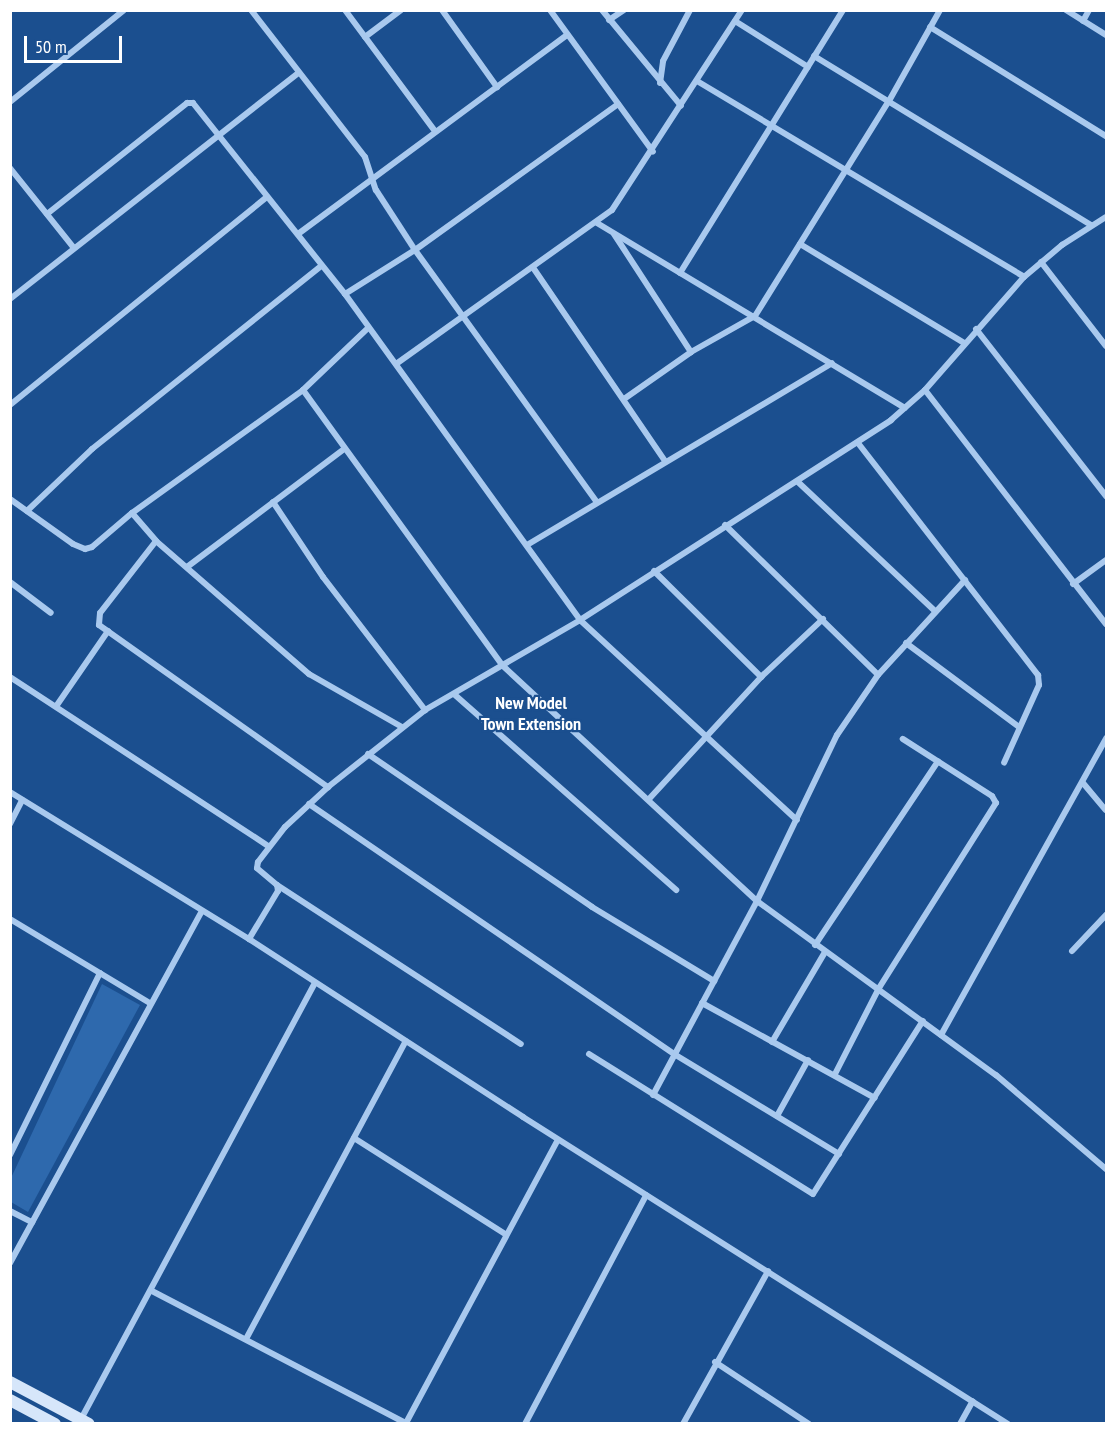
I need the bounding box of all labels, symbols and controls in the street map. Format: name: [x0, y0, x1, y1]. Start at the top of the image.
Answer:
scale bar: [27, 24, 124, 62]
text: 50 m: [35, 35, 67, 58]
district label: New Model Town Extension: [481, 693, 581, 736]

